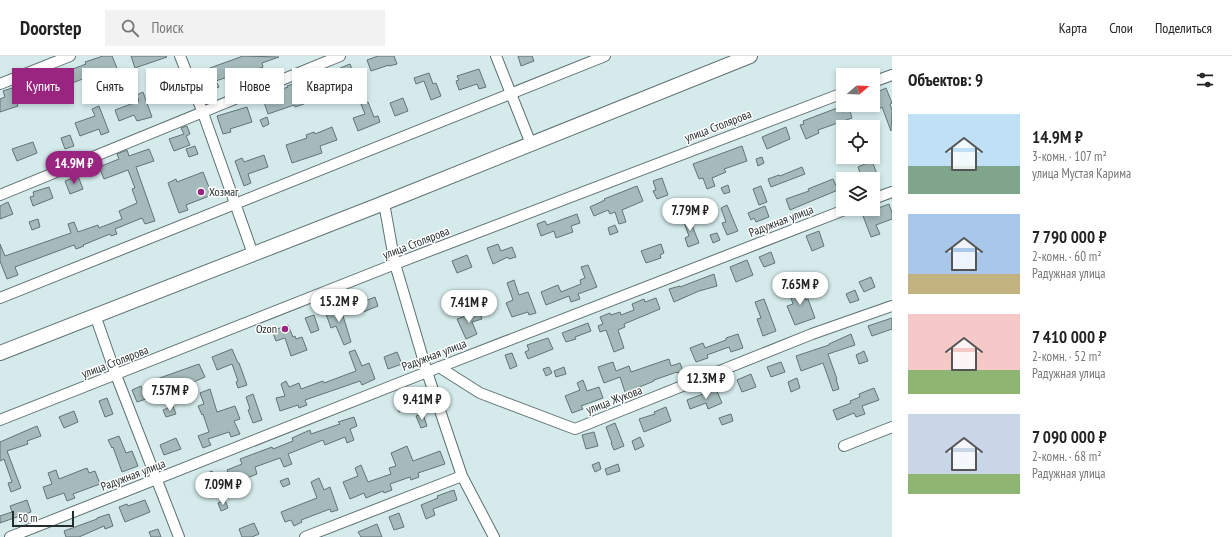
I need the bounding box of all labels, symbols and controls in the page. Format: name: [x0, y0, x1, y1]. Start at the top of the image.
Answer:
search box: [105, 10, 385, 46]
text: Doorstep: [20, 16, 81, 40]
icon: search: [119, 17, 141, 39]
text: Поиск: [151, 18, 184, 37]
text: Карта: [1059, 19, 1087, 37]
text: Слои: [1109, 19, 1133, 37]
text: Поделиться: [1155, 19, 1212, 37]
chip: Купить: [12, 68, 74, 104]
chip: Снять: [82, 68, 138, 104]
chip: Фильтры: [146, 68, 217, 104]
chip: Новое: [225, 68, 284, 104]
chip: Квартира: [292, 68, 367, 104]
north arrow: [836, 68, 880, 112]
map controls: [836, 68, 880, 216]
text: Объектов: 9: [908, 69, 983, 91]
icon: filters: [1194, 69, 1216, 91]
street label: улица Столярова: [682, 106, 754, 145]
button: locate: [836, 120, 880, 164]
text: 14.9M ₽: [1032, 126, 1083, 148]
icon: home: [940, 130, 988, 178]
text: 3-комн. · 107 m²: [1032, 148, 1107, 165]
pin: 14.9M ₽: [37, 151, 111, 185]
text: 14.9M ₽: [55, 155, 93, 172]
text: улица Мустая Карима: [1032, 165, 1131, 182]
button: layers: [836, 172, 880, 216]
place label: Хозмаг: [209, 184, 239, 199]
marker: Хозмаг: [196, 187, 206, 197]
pin: 7.79M ₽: [653, 198, 727, 232]
street label: Радужная улица: [746, 201, 815, 240]
text: 7.79M ₽: [671, 202, 709, 219]
street label: улица Столярова: [380, 223, 452, 262]
text: 7 790 000 ₽: [1032, 226, 1107, 248]
icon: home: [940, 230, 988, 278]
text: 2-комн. · 60 m²: [1032, 248, 1102, 265]
text: Радужная улица: [1032, 265, 1106, 282]
pin: 7.65M ₽: [763, 272, 837, 306]
text: 7.65M ₽: [781, 276, 819, 293]
pin: 15.2M ₽: [302, 289, 376, 323]
pin: 7.41M ₽: [432, 290, 506, 324]
text: 15.2M ₽: [320, 293, 358, 310]
text: 7.41M ₽: [450, 294, 488, 311]
place label: Ozon: [256, 321, 277, 336]
marker: Ozon: [280, 324, 290, 334]
text: 7 410 000 ₽: [1032, 326, 1107, 348]
icon: home: [940, 330, 988, 378]
street label: Радужная улица: [399, 335, 468, 374]
street label: улица Столярова: [79, 342, 151, 381]
text: 2-комн. · 52 m²: [1032, 348, 1102, 365]
text: Радужная улица: [1032, 365, 1106, 382]
pin: 12.3M ₽: [669, 366, 743, 400]
text: 12.3M ₽: [687, 370, 725, 387]
pin: 7.57M ₽: [133, 378, 207, 412]
text: 7.57M ₽: [151, 382, 189, 399]
street label: улица Жукова: [584, 382, 644, 417]
pin: 9.41M ₽: [385, 387, 459, 421]
text: 9.41M ₽: [403, 391, 441, 408]
text: 7 090 000 ₽: [1032, 426, 1107, 448]
icon: home: [940, 430, 988, 478]
text: 2-комн. · 68 m²: [1032, 448, 1102, 465]
street label: Радужная улица: [98, 455, 167, 494]
text: Радужная улица: [1032, 465, 1106, 482]
pin: 7.09M ₽: [186, 472, 260, 506]
text: 7.09M ₽: [204, 476, 242, 493]
scale bar: [12, 509, 74, 528]
text: 50 m: [18, 511, 37, 525]

